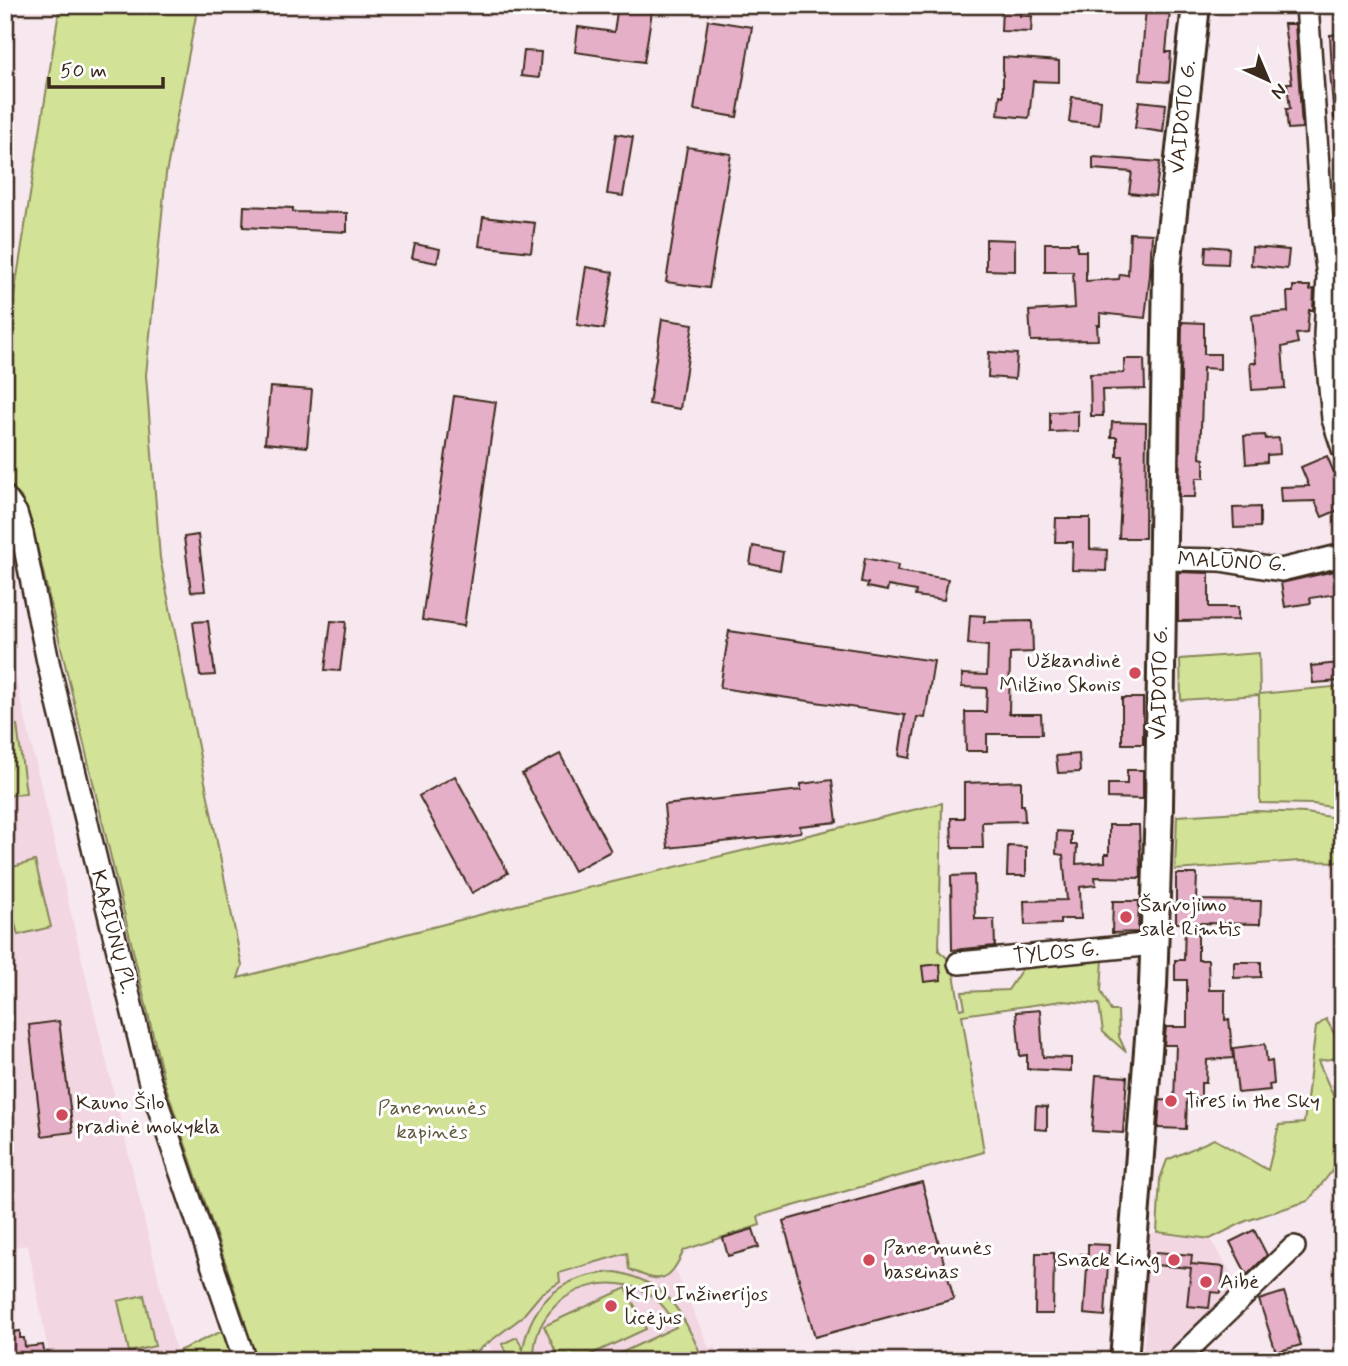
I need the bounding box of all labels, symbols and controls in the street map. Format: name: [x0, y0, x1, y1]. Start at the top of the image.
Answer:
scale bar: [49, 46, 163, 90]
north arrow: [1232, 46, 1302, 116]
text: 50 m: [60, 57, 107, 85]
street label: VAIDOTO G.: [1163, 59, 1203, 175]
text: N: [1266, 78, 1292, 105]
street label: MALŪNO G.: [1177, 545, 1287, 579]
street label: VAIDOTO G.: [1145, 626, 1175, 740]
place label: Užkandinė Milžino Skonis: [999, 647, 1121, 699]
marker: Užkandinė Milžino Skonis: [1127, 665, 1143, 681]
street label: KARIŪNŲ PL.: [84, 867, 142, 997]
place label: Šarvojimo salė Rimtis: [1140, 891, 1241, 943]
marker: Šarvojimo salė Rimtis: [1118, 909, 1134, 925]
street label: TYLOS G.: [1012, 935, 1100, 971]
place label: Tires in the Sky: [1185, 1087, 1320, 1115]
place label: Kauno Šilo pradinė mokykla: [76, 1089, 220, 1141]
marker: Tires in the Sky: [1163, 1093, 1179, 1109]
park label: Panemunės kapinės: [378, 1094, 486, 1146]
marker: Kauno Šilo pradinė mokykla: [54, 1107, 70, 1123]
place label: Panemunės baseinas: [883, 1234, 992, 1286]
place label: Snack King: [1057, 1246, 1160, 1274]
marker: Panemunės baseinas: [861, 1252, 877, 1268]
marker: Snack King: [1166, 1252, 1182, 1268]
place label: Aibė: [1220, 1268, 1259, 1296]
marker: Aibė: [1198, 1274, 1214, 1290]
place label: KTU Inžinerijos licėjus: [625, 1280, 768, 1332]
marker: KTU Inžinerijos licėjus: [603, 1298, 619, 1314]

